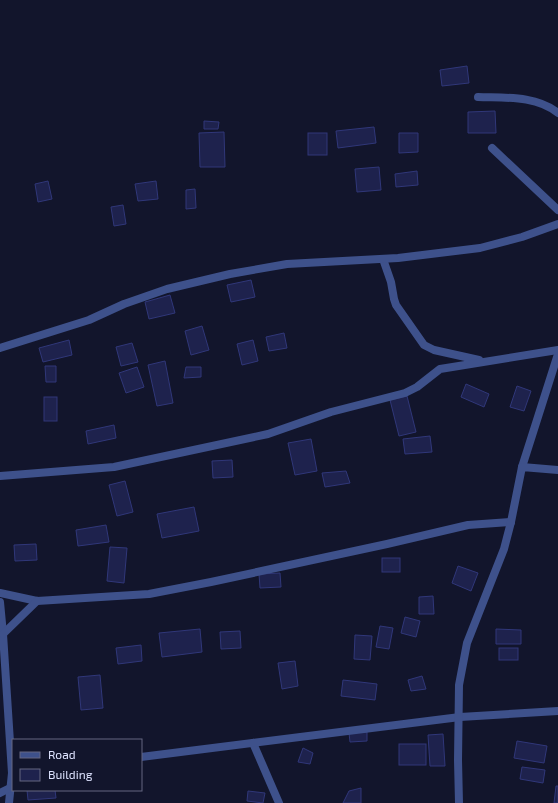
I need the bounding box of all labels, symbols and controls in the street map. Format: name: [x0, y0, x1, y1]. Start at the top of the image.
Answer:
legend: [12, 739, 142, 791]
text: Road: [48, 747, 76, 761]
text: Building: [48, 767, 93, 781]

